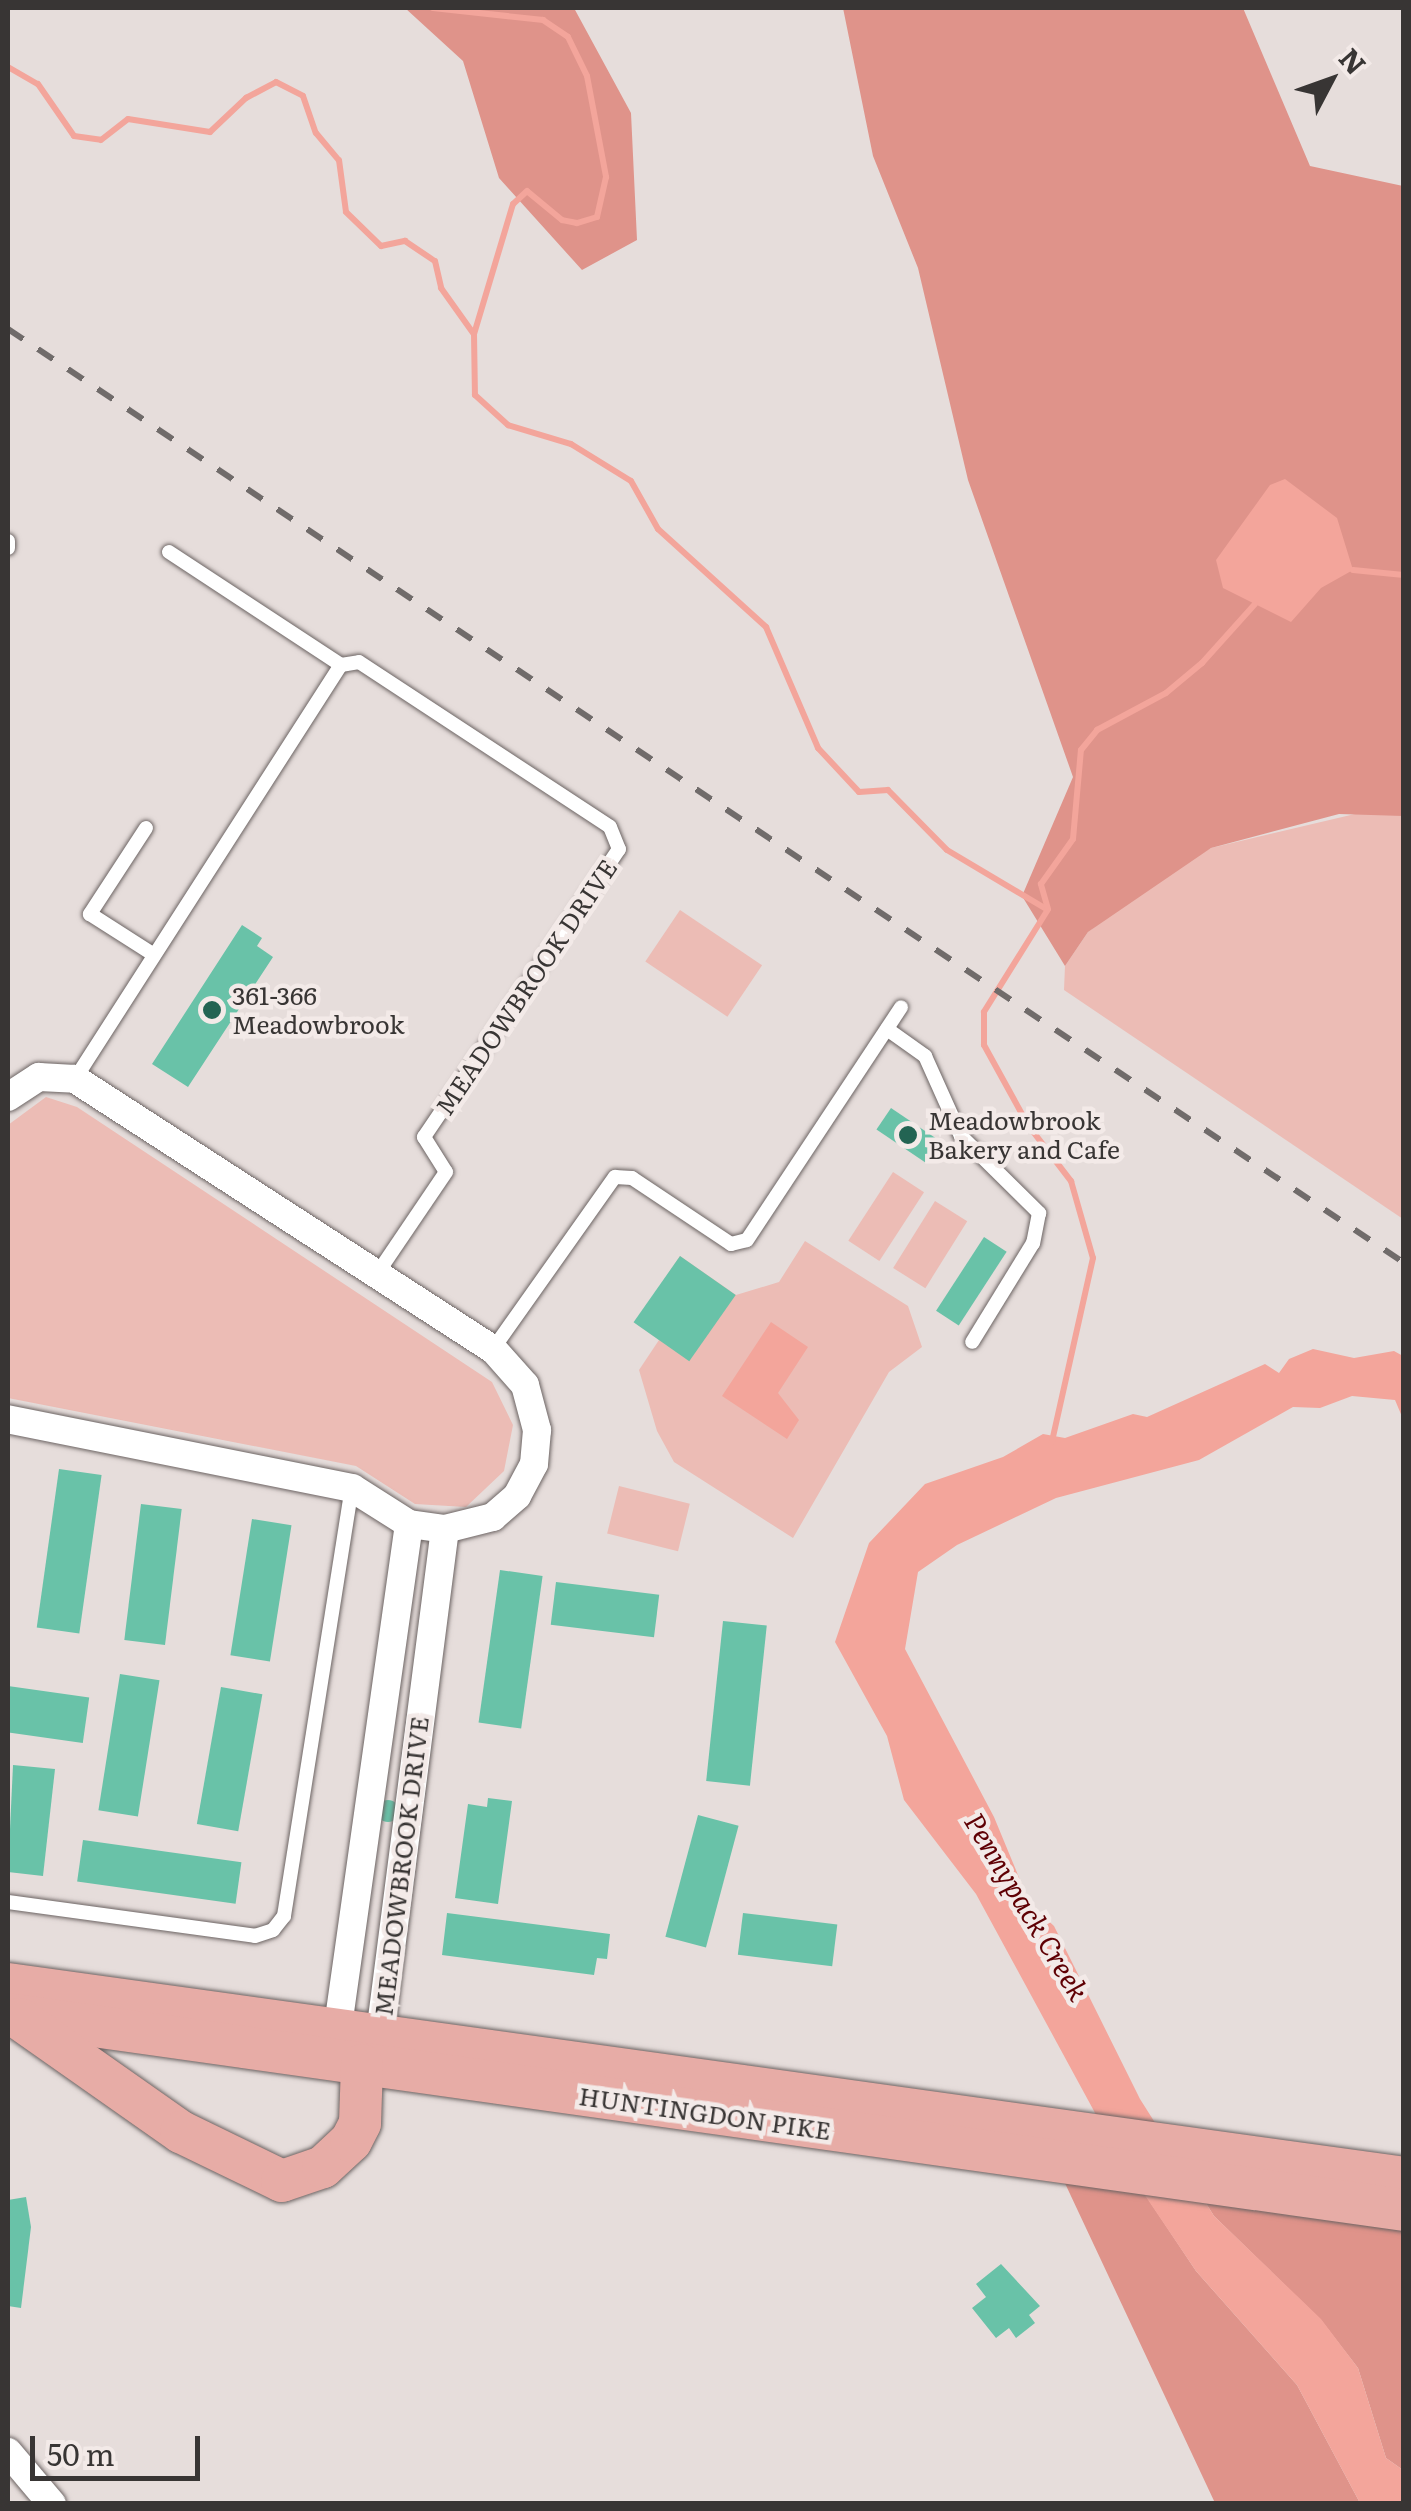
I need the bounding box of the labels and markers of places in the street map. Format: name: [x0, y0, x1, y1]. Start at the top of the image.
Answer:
place label: 361-366 Meadowbrook: [232, 981, 404, 1040]
marker: 361-366 Meadowbrook: [201, 999, 223, 1021]
place label: Meadowbrook Bakery and Cafe: [928, 1106, 1120, 1165]
marker: Meadowbrook Bakery and Cafe: [897, 1124, 919, 1146]

